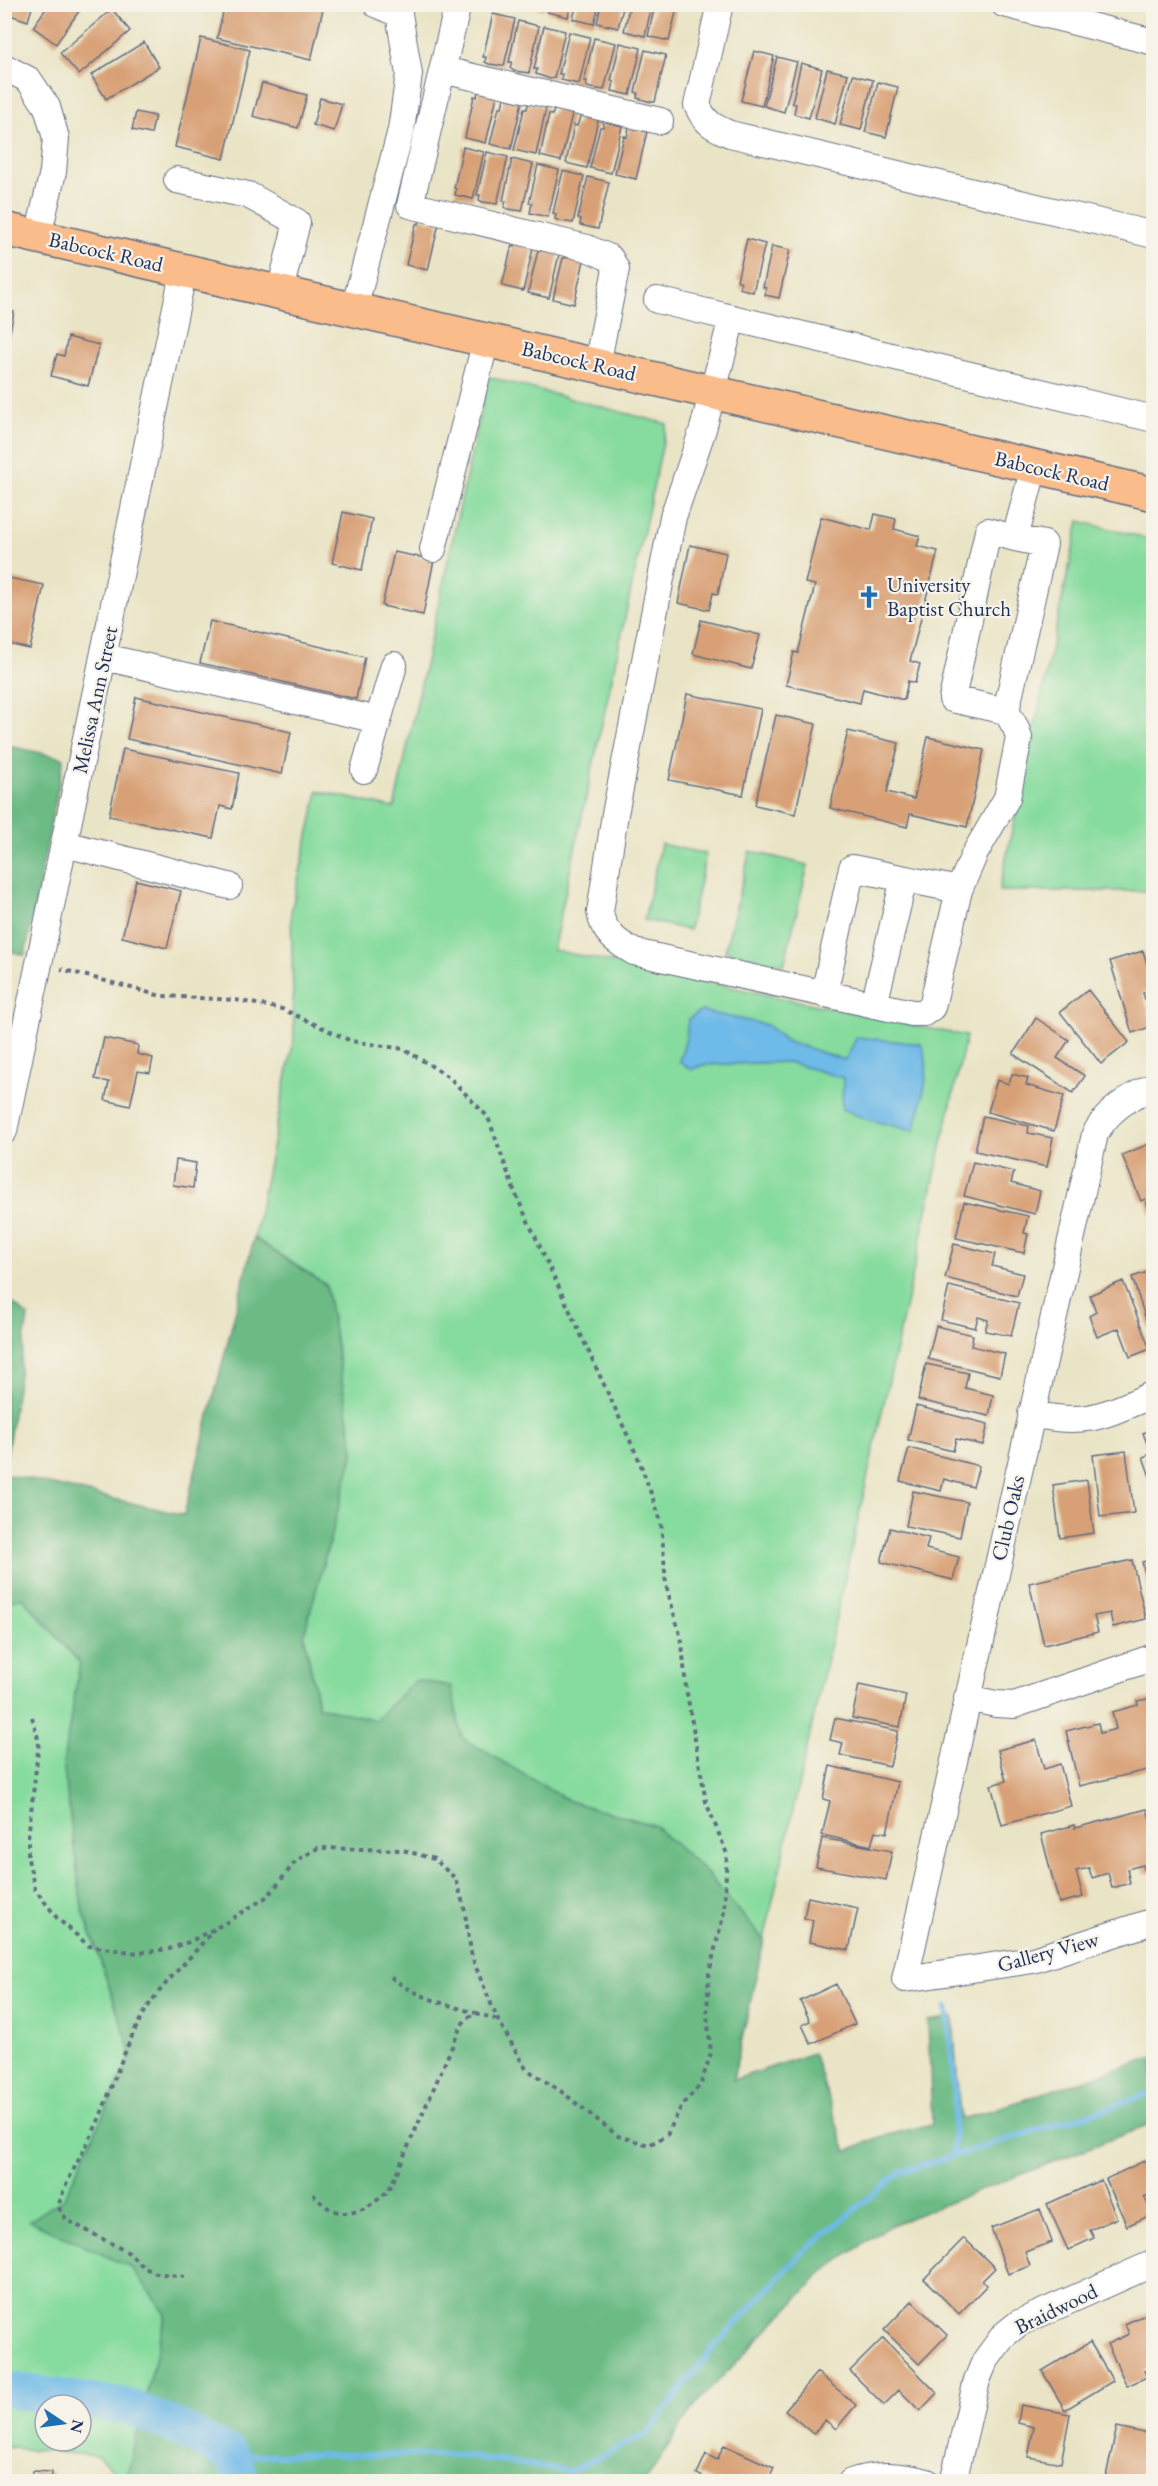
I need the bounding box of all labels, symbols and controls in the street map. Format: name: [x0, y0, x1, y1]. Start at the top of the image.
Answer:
street label: Babcock Road: [46, 225, 166, 278]
street label: Babcock Road: [519, 334, 639, 387]
street label: Babcock Road: [992, 444, 1112, 497]
place label: University Baptist Church: [887, 571, 1011, 622]
church icon: University Baptist Church: [856, 584, 882, 610]
street label: Melissa Ann Street: [66, 623, 123, 776]
street label: Club Oaks: [985, 1472, 1031, 1563]
street label: Gallery View: [994, 1925, 1102, 1978]
street label: Braidwood: [1010, 2277, 1102, 2340]
north arrow: [33, 2393, 93, 2453]
text: N: [65, 2418, 89, 2435]

